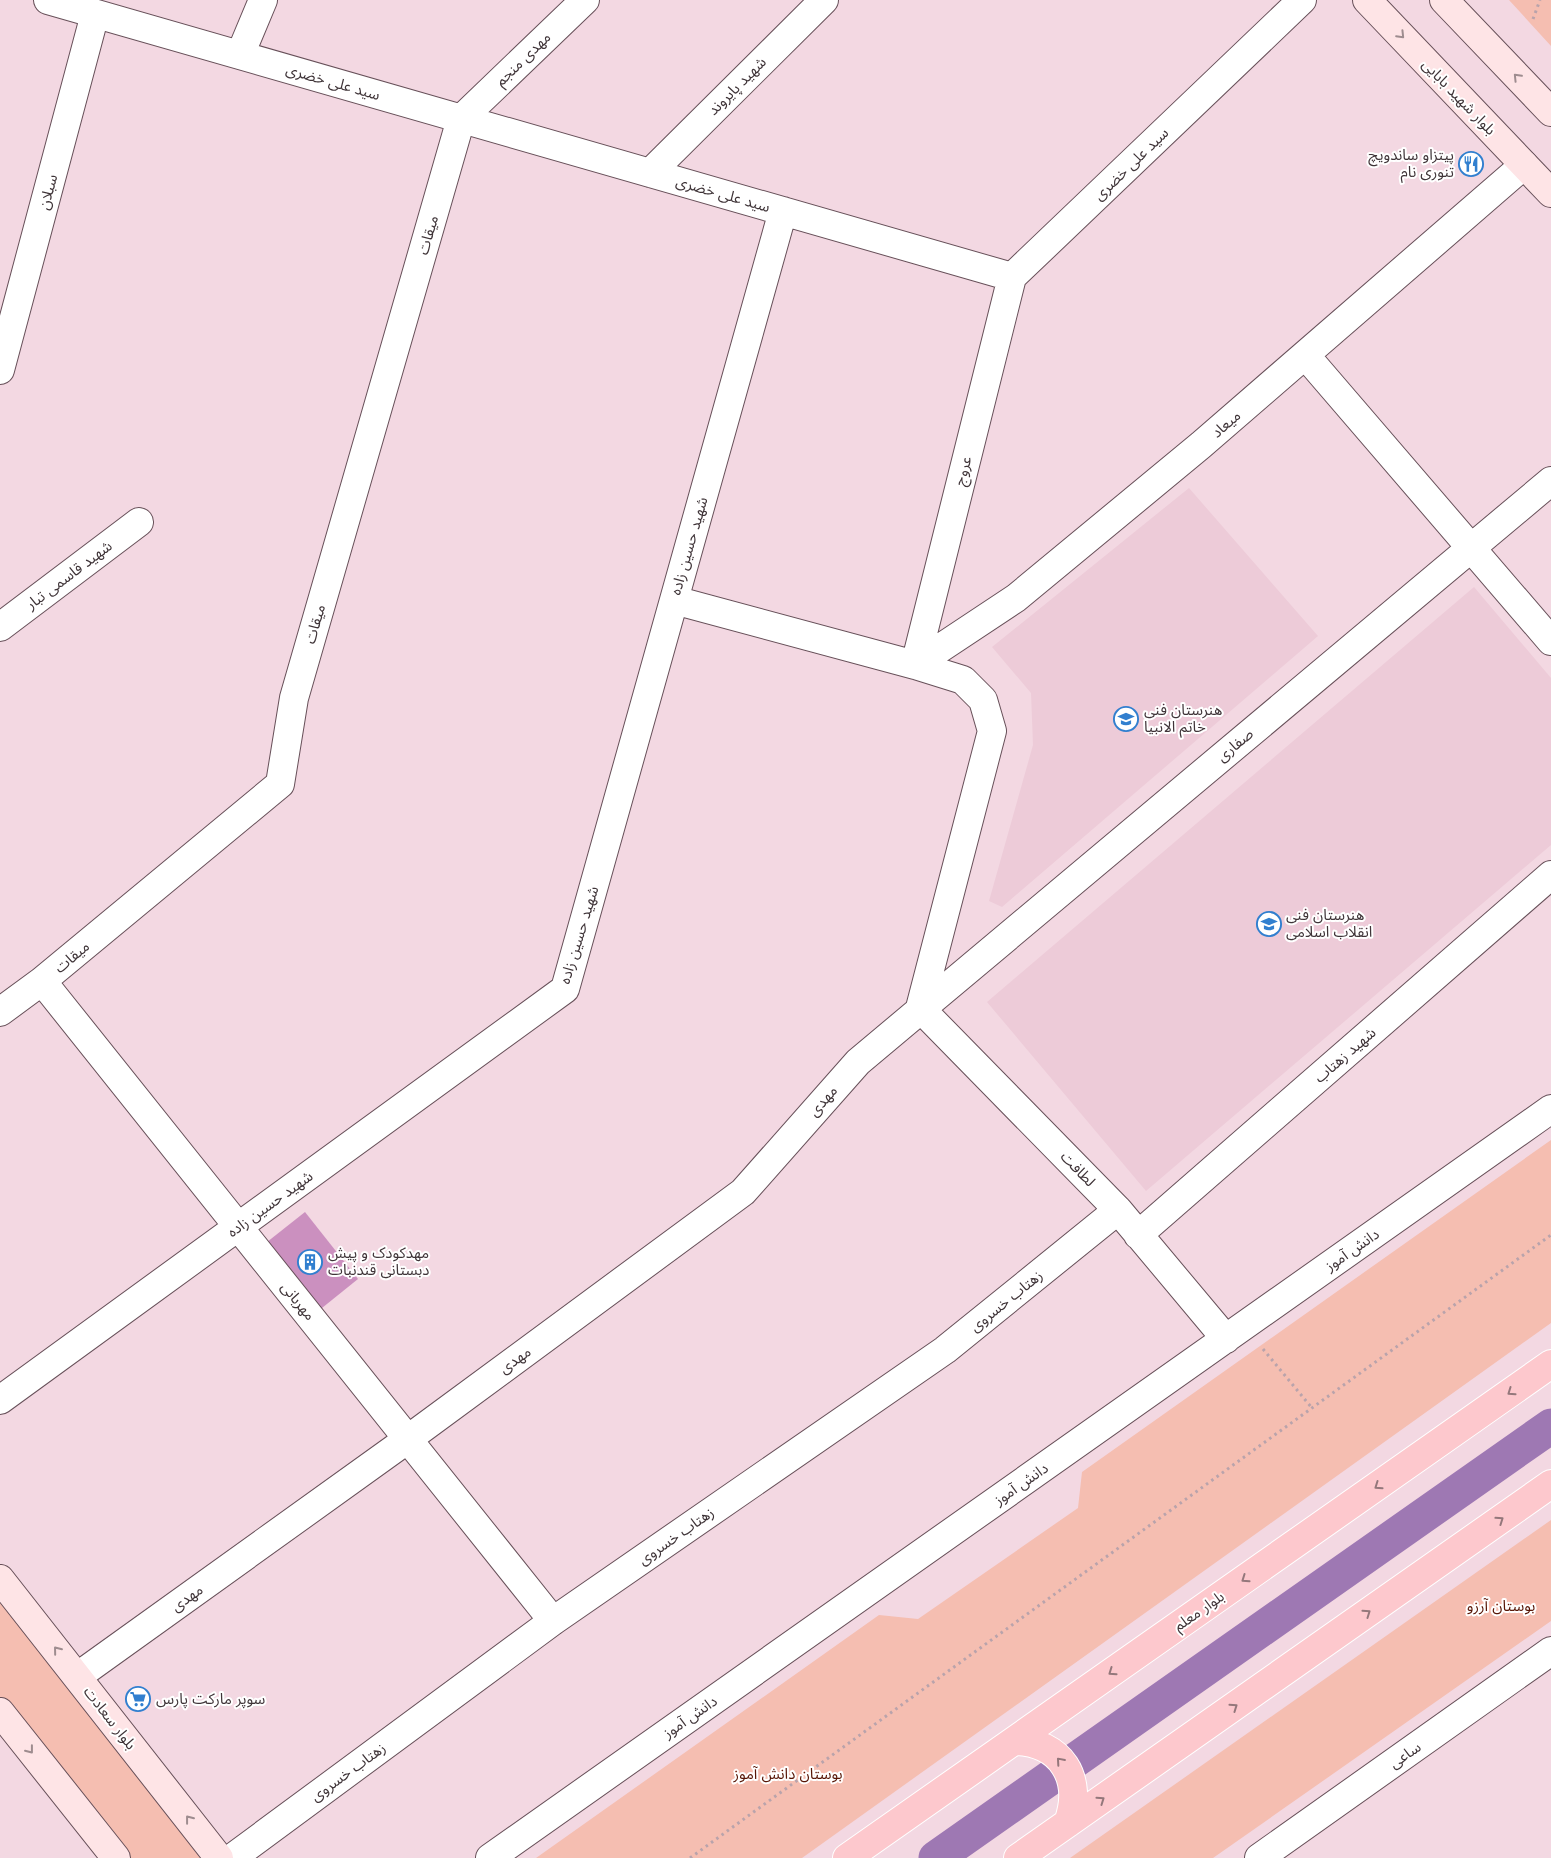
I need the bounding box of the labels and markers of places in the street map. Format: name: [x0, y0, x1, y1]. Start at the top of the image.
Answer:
place label: پیتزاو ساندویچ تنوری نام: [1368, 146, 1454, 183]
restaurant icon: پیتزاو ساندویچ تنوری نام: [1458, 151, 1484, 177]
place label: هنرستان فنی خاتم الانبیا: [1144, 701, 1222, 738]
school or university icon: هنرستان فنی خاتم الانبیا: [1113, 706, 1139, 732]
place label: هنرستان فنی انقلاب اسلامی: [1286, 906, 1372, 941]
school or university icon: هنرستان فنی انقلاب اسلامی: [1256, 911, 1282, 937]
place label: مهدکودک و پیش دبستانی قندنبات: [328, 1244, 429, 1279]
building icon: مهدکودک و پیش دبستانی قندنبات: [297, 1249, 323, 1275]
supermarket icon: سوپر مارکت پارس: [125, 1686, 151, 1712]
place label: سوپر مارکت پارس: [156, 1690, 266, 1709]

